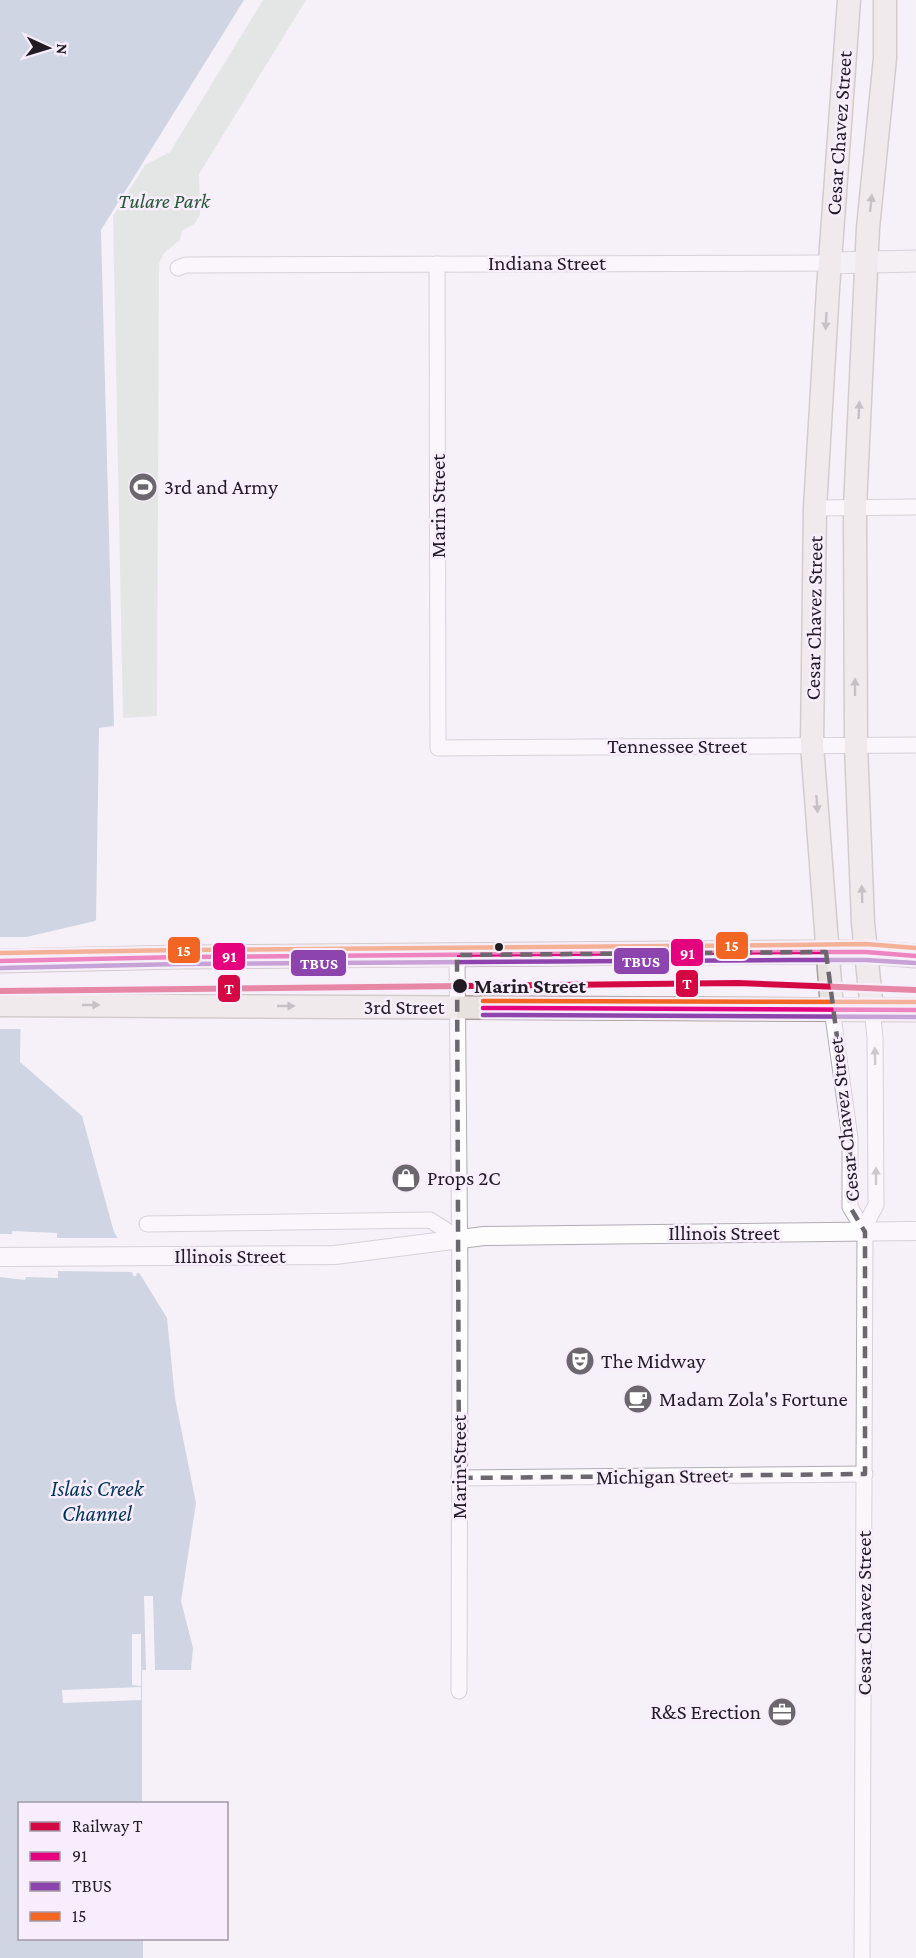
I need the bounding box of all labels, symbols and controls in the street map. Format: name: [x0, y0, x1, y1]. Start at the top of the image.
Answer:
north arrow: [18, 18, 78, 78]
text: N: [54, 43, 71, 55]
street label: Cesar Chavez Street: [821, 49, 857, 216]
park label: Tulare Park: [118, 189, 211, 213]
one-way arrow: [866, 193, 876, 212]
street label: Indiana Street: [488, 251, 607, 275]
one-way arrow: [821, 312, 830, 331]
one-way arrow: [855, 401, 864, 420]
street label: Marin Street: [426, 453, 450, 558]
sports icon: 3rd and Army: [127, 471, 159, 503]
place label: 3rd and Army: [164, 475, 278, 499]
street label: Cesar Chavez Street: [801, 534, 827, 701]
one-way arrow: [850, 677, 860, 696]
street label: Tennessee Street: [607, 734, 748, 758]
one-way arrow: [812, 794, 822, 813]
one-way arrow: [857, 884, 866, 903]
line badge: 15: [715, 931, 749, 960]
line badge: 15: [167, 936, 201, 964]
text: 15: [725, 937, 739, 954]
line badge: 91: [670, 938, 704, 967]
unlabelled marker: [493, 941, 505, 953]
text: 15: [177, 942, 191, 959]
line badge: 91: [212, 942, 246, 971]
text: 91: [680, 945, 694, 962]
line badge: TBUS: [613, 947, 670, 975]
text: 91: [222, 948, 236, 965]
line badge: TBUS: [290, 949, 347, 977]
text: TBUS: [622, 953, 660, 970]
text: TBUS: [300, 955, 338, 972]
line badge: T: [675, 969, 699, 998]
line badge: T: [217, 974, 241, 1003]
place label: Marin Street: [474, 974, 587, 998]
text: T: [682, 975, 692, 992]
marker: Marin Street: [451, 977, 469, 995]
text: T: [224, 980, 234, 997]
street label: 3rd Street: [363, 995, 446, 1019]
one-way arrow: [82, 1000, 101, 1010]
one-way arrow: [277, 1001, 296, 1011]
street label: Cesar Chavez Street: [823, 1036, 865, 1203]
one-way arrow: [870, 1046, 880, 1065]
shop icon: Props 2C: [390, 1162, 422, 1194]
place label: Props 2C: [427, 1166, 501, 1190]
one-way arrow: [871, 1166, 881, 1185]
street label: Illinois Street: [668, 1221, 781, 1245]
street label: Illinois Street: [174, 1244, 287, 1268]
theatre icon: The Midway: [564, 1345, 596, 1377]
place label: The Midway: [601, 1349, 706, 1373]
cafe icon: Madam Zola's Fortune: [622, 1383, 654, 1415]
place label: Madam Zola's Fortune: [659, 1387, 848, 1411]
street label: Marin Street: [447, 1414, 471, 1519]
street label: Michigan Street: [596, 1463, 729, 1489]
water label: Islais Creek Channel: [51, 1476, 145, 1526]
street label: Cesar Chavez Street: [852, 1529, 876, 1695]
office icon: R&S Erection: [766, 1696, 798, 1728]
place label: R&S Erection: [650, 1700, 761, 1724]
legend: [18, 1802, 228, 1940]
text: Railway T: [72, 1816, 143, 1836]
text: 91: [72, 1846, 87, 1866]
text: TBUS: [72, 1876, 112, 1896]
text: 15: [72, 1906, 86, 1926]

